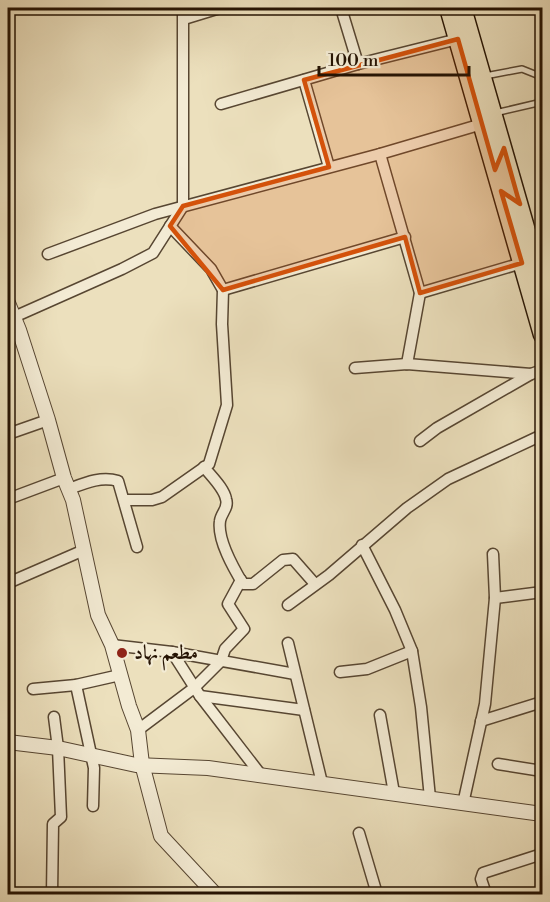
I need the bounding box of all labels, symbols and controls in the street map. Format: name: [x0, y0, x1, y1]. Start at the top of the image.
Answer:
scale bar: [319, 39, 469, 77]
text: 100 m: [328, 49, 379, 72]
place label: مطعم نهاد: [134, 641, 198, 671]
marker: مطعم نهاد: [115, 646, 129, 660]

